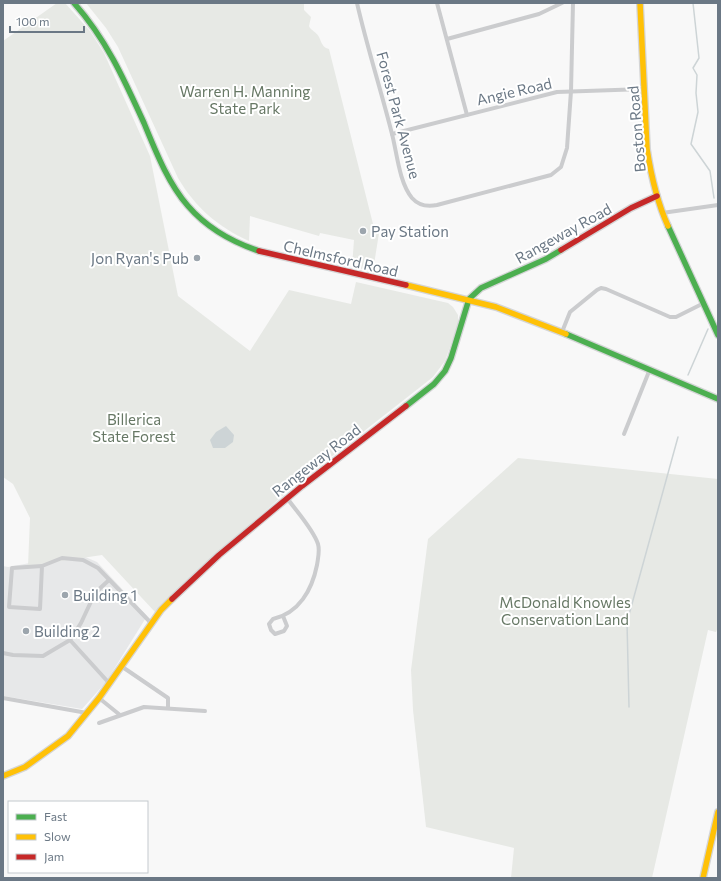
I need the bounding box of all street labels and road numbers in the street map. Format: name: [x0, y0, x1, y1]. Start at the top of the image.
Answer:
street label: Forest Park Avenue: [373, 49, 425, 181]
street label: Angie Road: [475, 74, 553, 108]
street label: Boston Road: [623, 85, 649, 173]
street label: Rangeway Road: [512, 199, 614, 267]
street label: Chelmsford Road: [282, 236, 400, 280]
street label: Rangeway Road: [268, 420, 364, 500]

